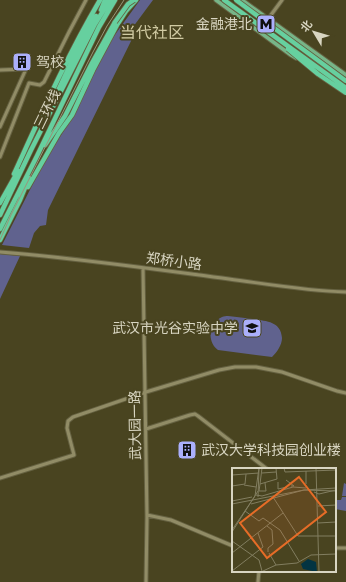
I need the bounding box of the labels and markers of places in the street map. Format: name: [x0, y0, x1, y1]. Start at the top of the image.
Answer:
metro station icon: 金融港北: [255, 13, 277, 35]
place label: 金融港北: [196, 16, 252, 32]
building icon: 驾校: [11, 51, 33, 73]
place label: 驾校: [36, 54, 64, 70]
school or university icon: 武汉市光谷实验中学: [241, 317, 263, 339]
place label: 武汉市光谷实验中学: [112, 320, 238, 336]
building icon: 武汉大学科技园创业楼: [176, 439, 198, 461]
place label: 武汉大学科技园创业楼: [201, 442, 341, 458]

